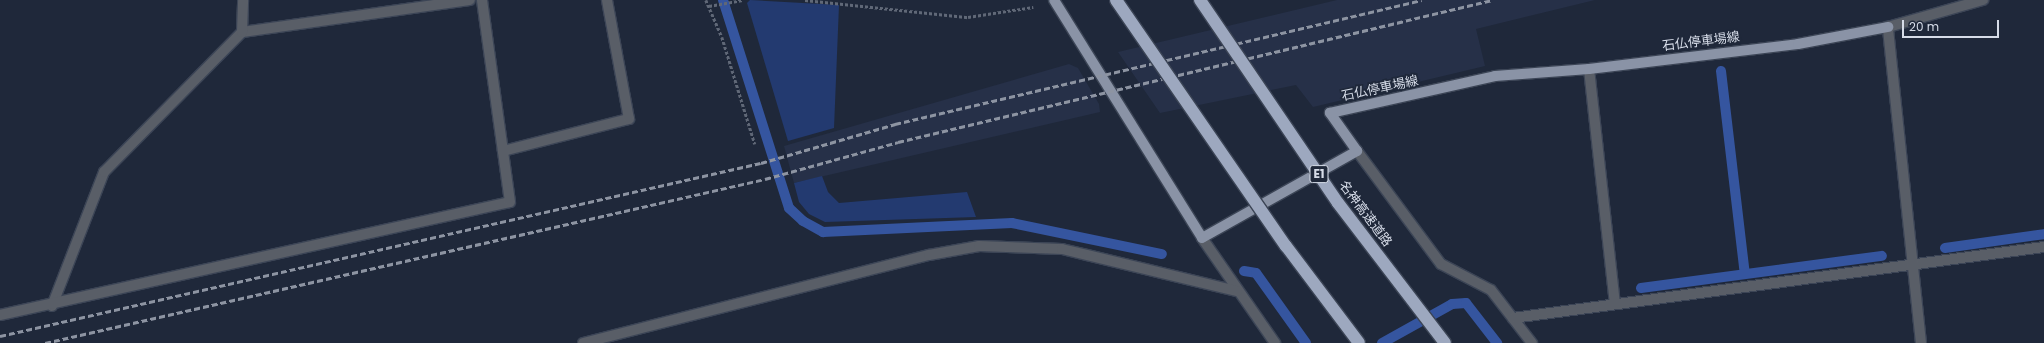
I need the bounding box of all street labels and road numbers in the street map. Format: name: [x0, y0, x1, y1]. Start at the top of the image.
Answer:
street label: 石仏停車場線: [1661, 30, 1741, 54]
street label: 石仏停車場線: [1340, 73, 1420, 105]
road number: E1: [1309, 164, 1329, 184]
street label: 名神高速道路: [1335, 178, 1395, 250]

